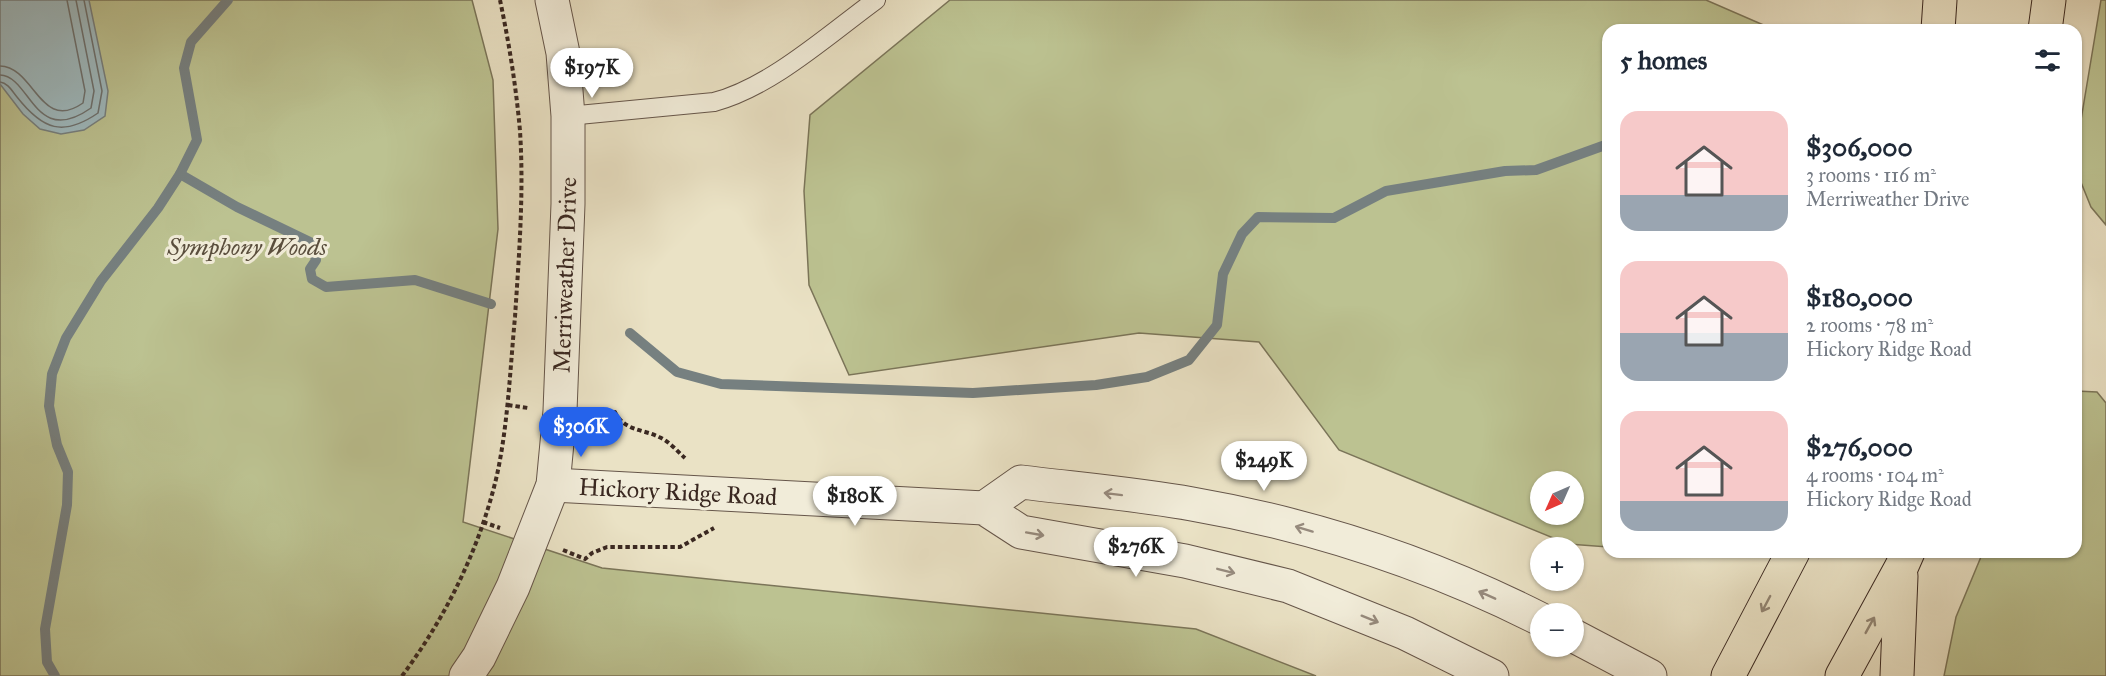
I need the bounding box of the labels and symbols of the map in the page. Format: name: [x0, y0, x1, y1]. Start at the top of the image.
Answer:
pin: $197K: [550, 48, 634, 99]
street label: Merriweather Drive: [547, 177, 583, 373]
park label: Symphony Woods: [166, 232, 328, 262]
pin: $306K: [539, 407, 623, 458]
pin: $249K: [1222, 441, 1306, 492]
north arrow: [1530, 471, 1584, 525]
street label: Hickory Ridge Road: [578, 472, 778, 512]
pin: $180K: [813, 476, 897, 527]
one-way arrow: [1103, 488, 1123, 499]
one-way arrow: [1295, 523, 1314, 534]
pin: $276K: [1094, 527, 1178, 578]
one-way arrow: [1025, 529, 1044, 540]
one-way arrow: [1216, 566, 1236, 577]
one-way arrow: [1479, 589, 1497, 600]
one-way arrow: [1760, 594, 1771, 612]
one-way arrow: [1361, 614, 1379, 625]
one-way arrow: [1864, 617, 1876, 634]

